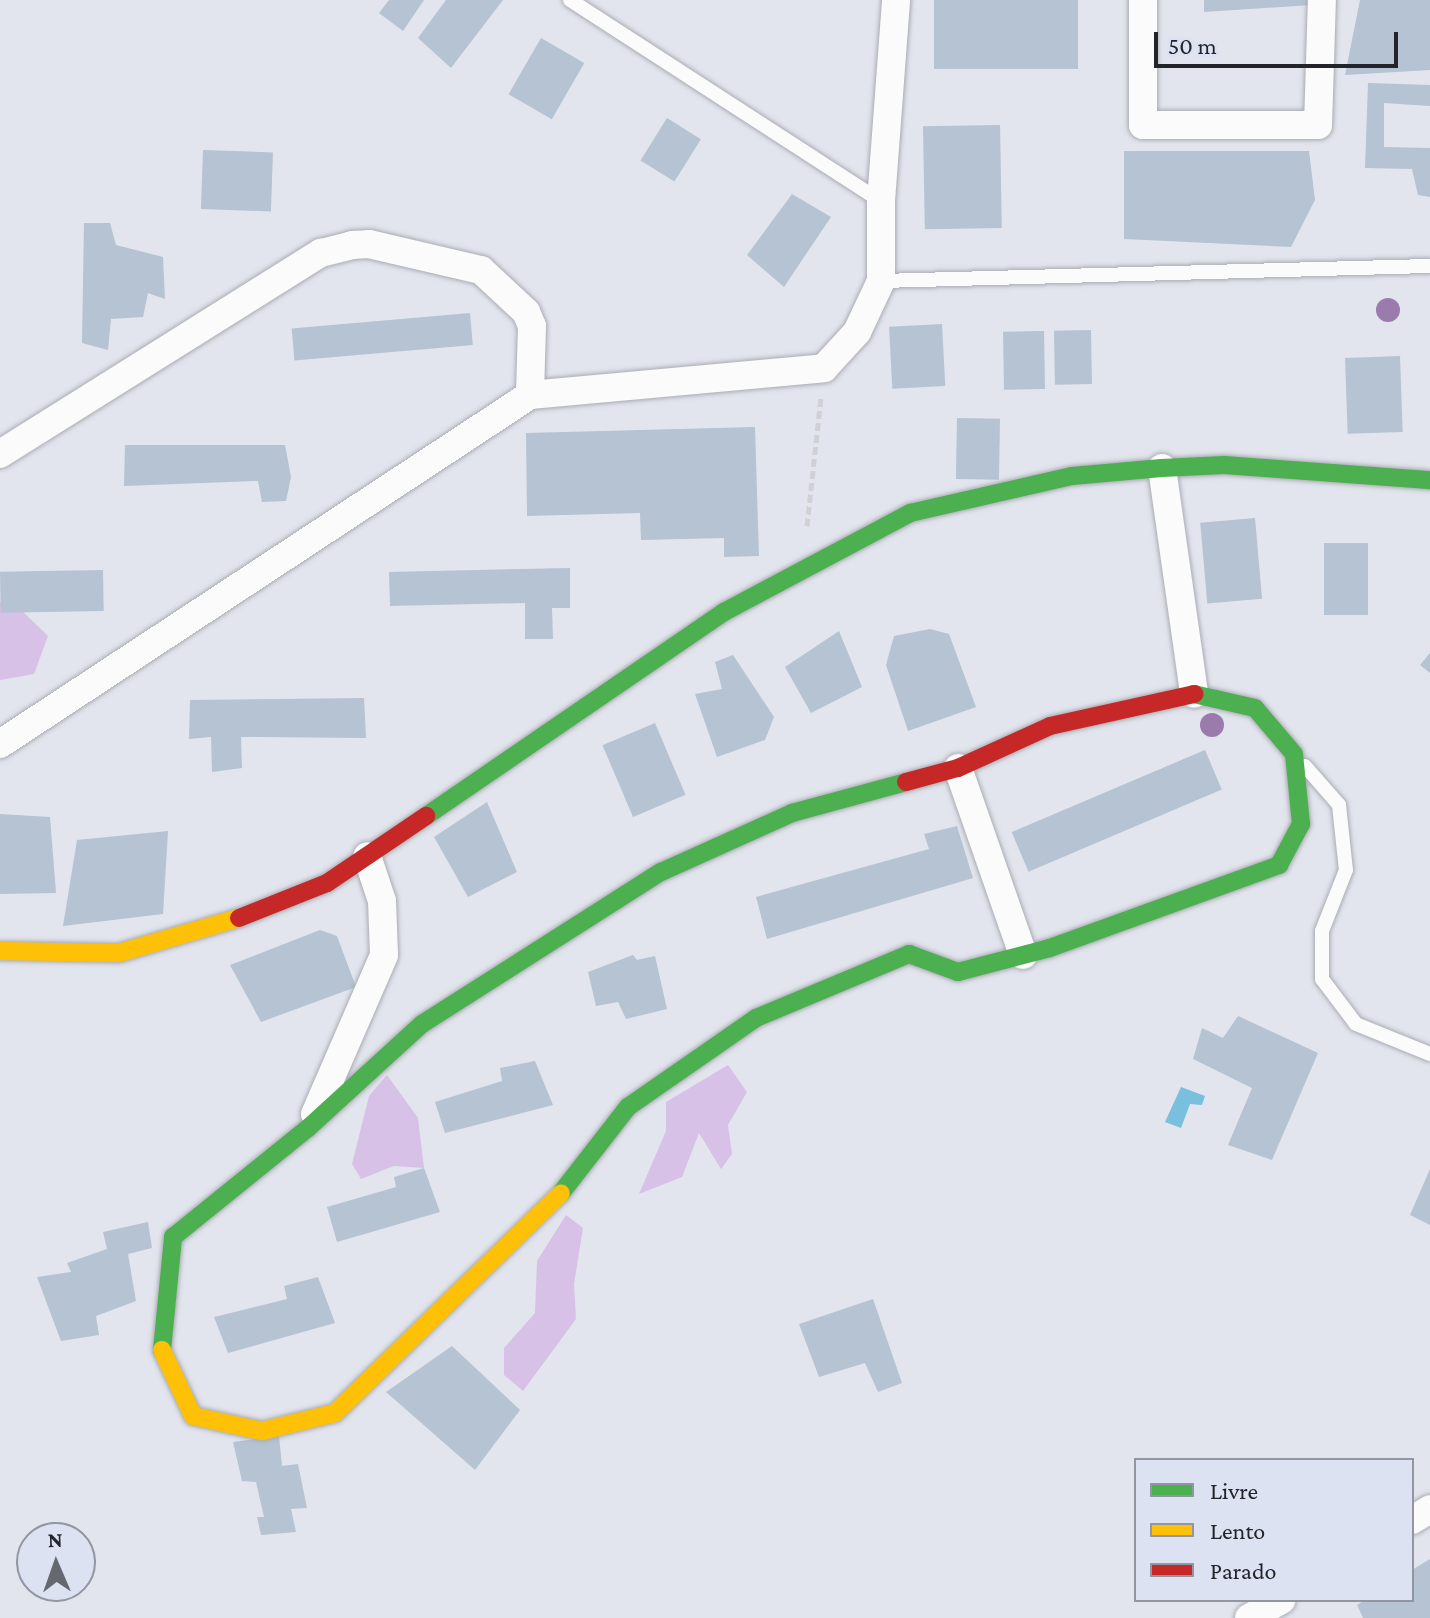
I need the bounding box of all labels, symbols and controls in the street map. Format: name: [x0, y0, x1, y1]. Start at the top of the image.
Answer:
scale bar: [1158, 16, 1402, 66]
text: 50 m: [1168, 32, 1217, 59]
legend: [1134, 1458, 1414, 1602]
text: Livre: [1210, 1477, 1258, 1504]
text: Lento: [1210, 1517, 1265, 1544]
north arrow: [16, 1522, 96, 1602]
text: N: [47, 1527, 63, 1552]
text: Parado: [1210, 1557, 1277, 1584]

